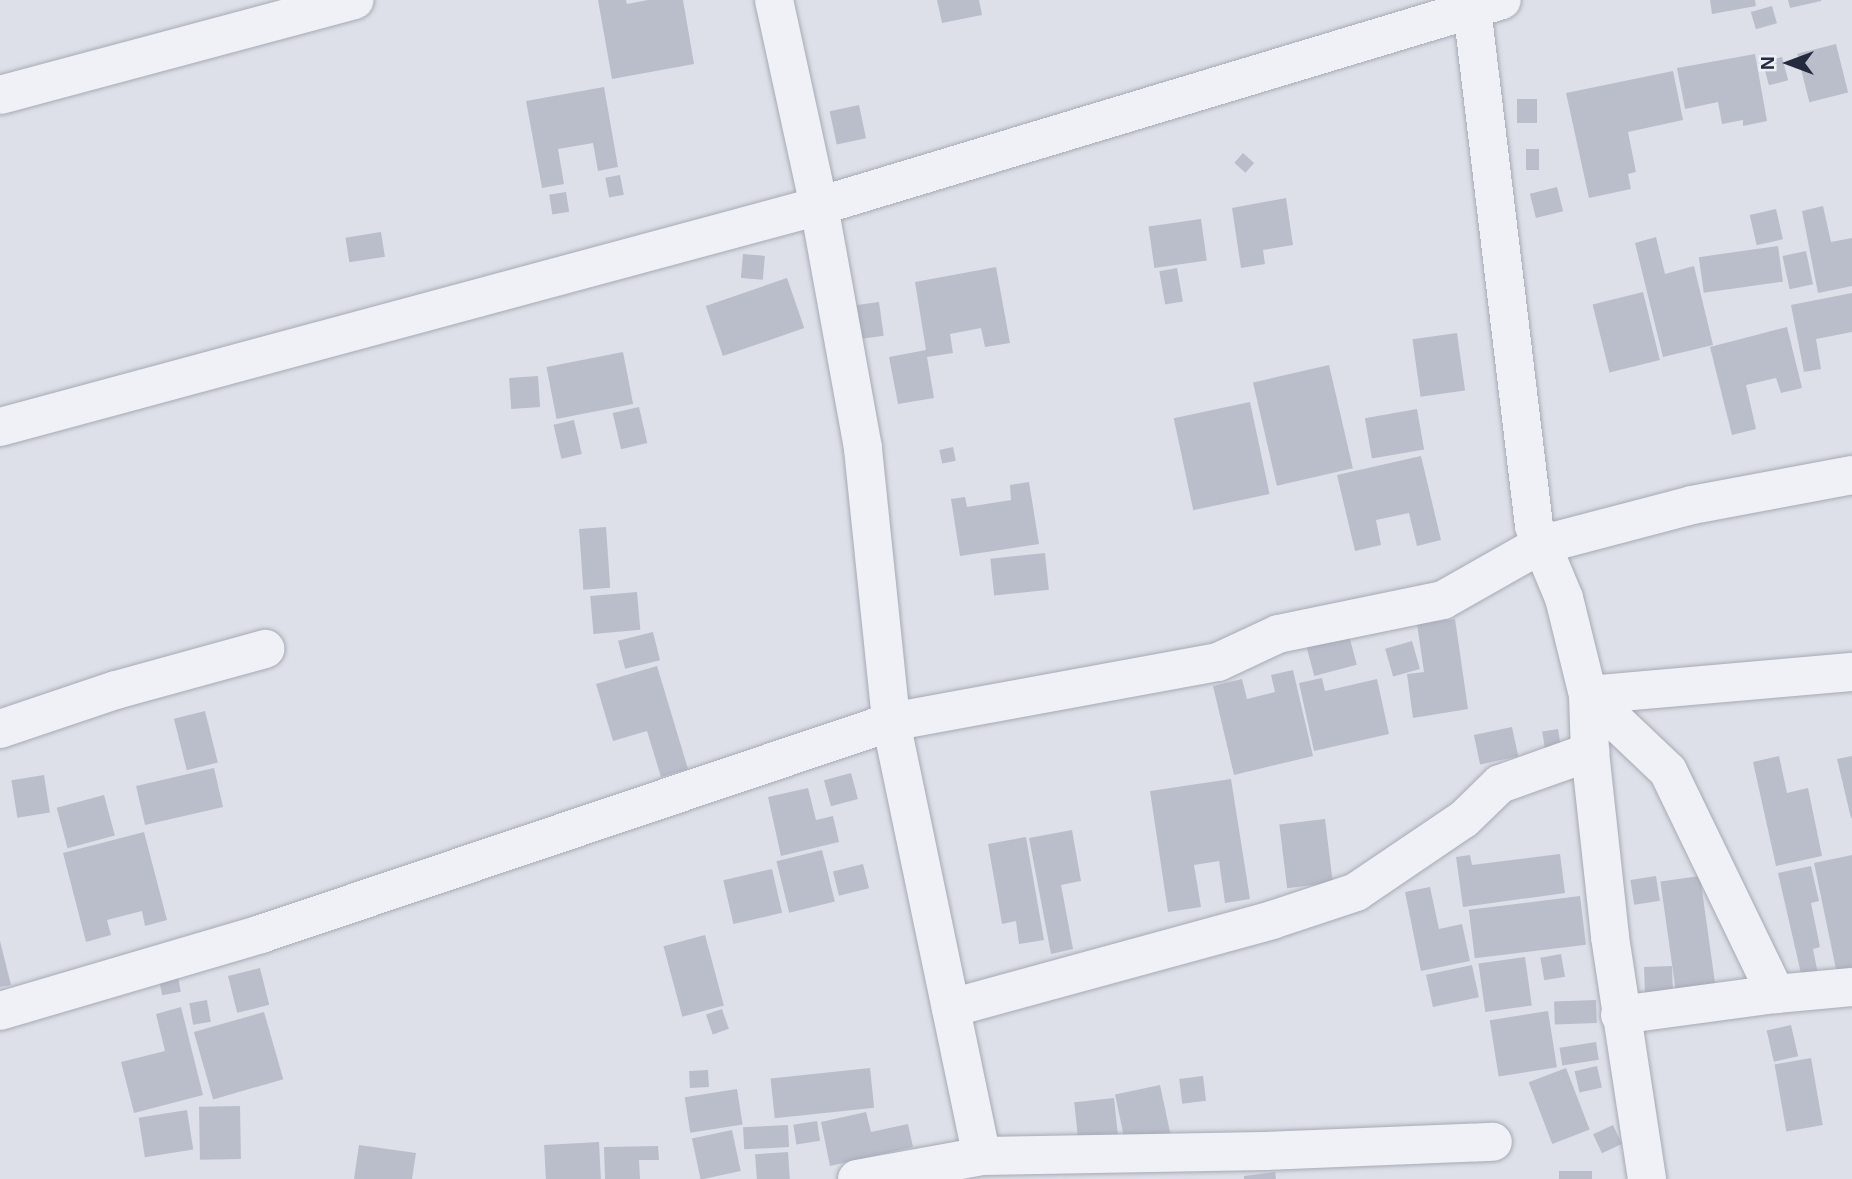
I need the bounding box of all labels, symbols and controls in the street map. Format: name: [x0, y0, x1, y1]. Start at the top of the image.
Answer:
north arrow: [1754, 28, 1824, 98]
text: N: [1757, 56, 1778, 70]

